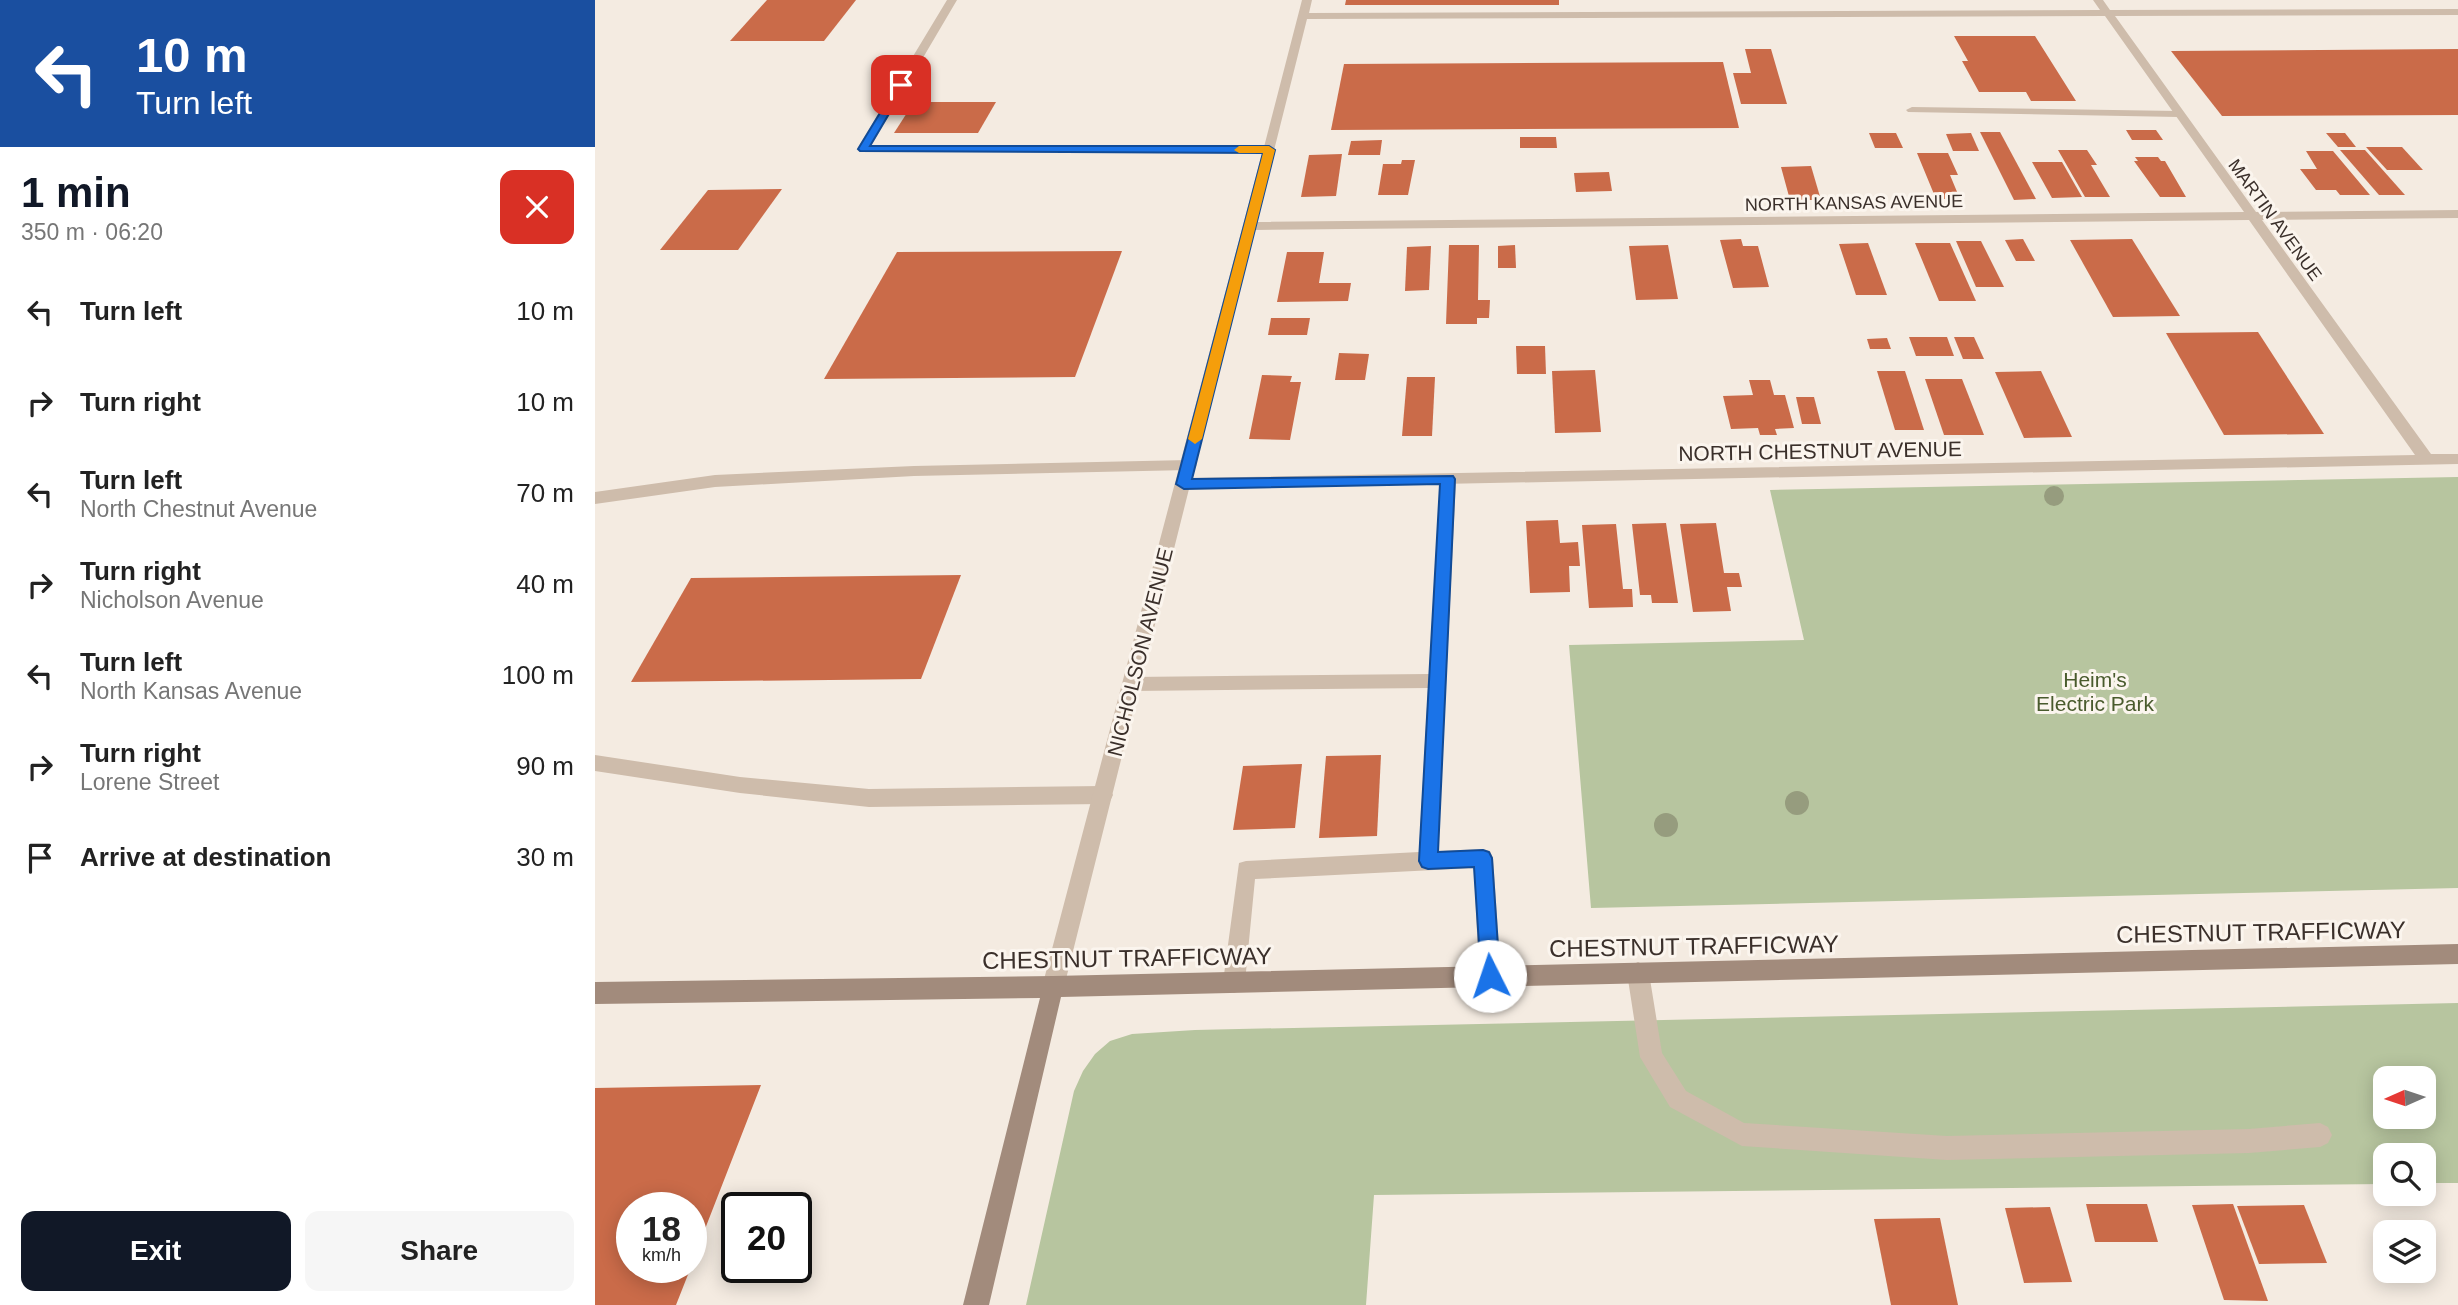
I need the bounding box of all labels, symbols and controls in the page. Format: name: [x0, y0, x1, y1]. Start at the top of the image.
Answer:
icon: left: [21, 28, 112, 119]
text: 10 m: [136, 28, 248, 82]
pin: [871, 55, 931, 115]
icon: arrive: [882, 66, 920, 104]
text: Turn left: [136, 85, 252, 121]
street label: MARTIN AVENUE: [2224, 155, 2326, 285]
text: 1 min: [21, 169, 131, 216]
button: close: [500, 170, 574, 244]
street label: NORTH KANSAS AVENUE: [1745, 191, 1963, 215]
text: 350 m · 06:20: [21, 219, 163, 245]
icon: left: [21, 293, 59, 331]
text: Turn left: [80, 296, 182, 326]
text: 10 m: [516, 296, 574, 326]
icon: right: [21, 384, 59, 422]
text: Turn right: [80, 387, 201, 417]
text: 10 m: [516, 387, 574, 417]
street label: NORTH CHESTNUT AVENUE: [1678, 437, 1962, 465]
text: Turn left: [80, 465, 182, 495]
icon: left: [21, 475, 59, 513]
text: 70 m: [516, 478, 574, 508]
text: North Chestnut Avenue: [80, 496, 317, 522]
street label: NICHOLSON AVENUE: [1103, 545, 1177, 759]
text: Turn right: [80, 556, 201, 586]
icon: right: [21, 566, 59, 604]
text: 40 m: [516, 569, 574, 599]
text: Nicholson Avenue: [80, 587, 264, 613]
text: Turn left: [80, 647, 182, 677]
icon: left: [21, 657, 59, 695]
text: 100 m: [502, 660, 574, 690]
park label: Heim's Electric Park: [2036, 668, 2154, 715]
text: North Kansas Avenue: [80, 678, 302, 704]
text: Turn right: [80, 738, 201, 768]
icon: right: [21, 748, 59, 786]
text: 90 m: [516, 751, 574, 781]
text: Lorene Street: [80, 769, 219, 795]
icon: arrive: [21, 839, 59, 877]
text: Arrive at destination: [80, 842, 331, 872]
text: 30 m: [516, 842, 574, 872]
street label: CHESTNUT TRAFFICWAY: [2116, 916, 2406, 948]
street label: CHESTNUT TRAFFICWAY: [1549, 930, 1839, 962]
position arrow: [1453, 939, 1527, 1013]
street label: CHESTNUT TRAFFICWAY: [982, 942, 1272, 974]
north arrow: [2373, 1066, 2436, 1129]
map controls: [2373, 1066, 2436, 1283]
button: search: [2373, 1143, 2436, 1206]
speed limit sign: 20: [721, 1192, 812, 1283]
text: 18: [642, 1209, 681, 1248]
button: Exit: [21, 1211, 291, 1291]
button: Share: [305, 1211, 574, 1291]
button: layers: [2373, 1220, 2436, 1283]
text: km/h: [642, 1245, 681, 1265]

